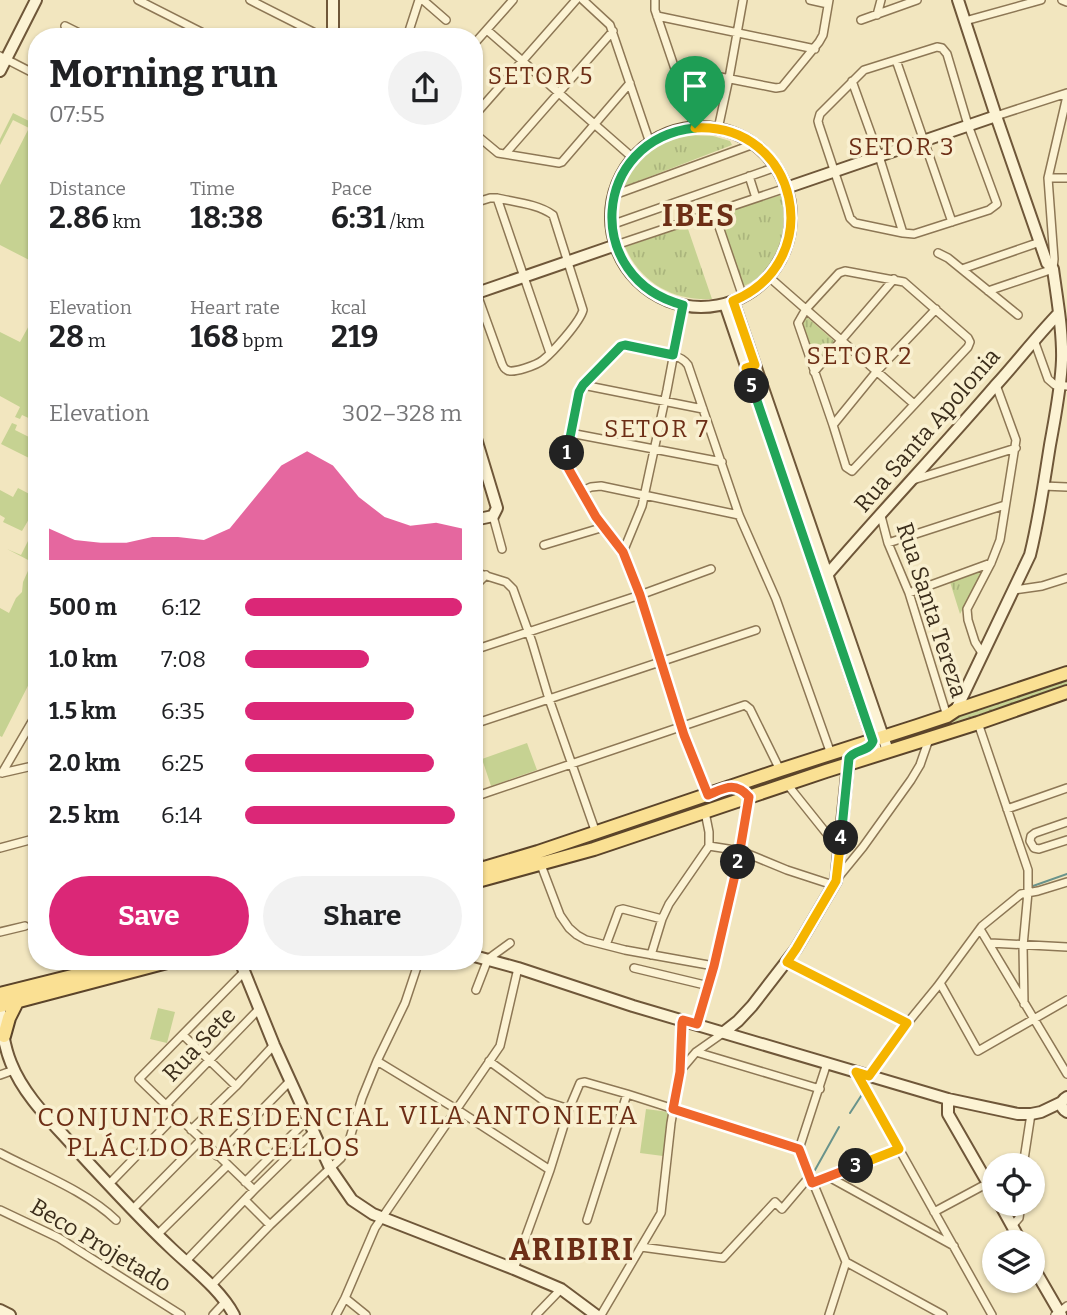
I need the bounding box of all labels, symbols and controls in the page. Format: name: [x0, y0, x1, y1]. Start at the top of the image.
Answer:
text: Morning run: [49, 51, 277, 97]
button: share: [388, 51, 462, 125]
pin: [665, 56, 725, 128]
district label: SETOR 5: [488, 62, 594, 90]
icon: arrive: [676, 67, 714, 105]
text: 07:55: [49, 100, 105, 128]
district label: SETOR 3: [848, 133, 956, 161]
text: Distance: [49, 177, 126, 200]
text: Time: [190, 177, 235, 200]
text: Pace: [331, 177, 372, 200]
district label: IBES: [662, 198, 736, 234]
text: 2.86: [49, 200, 109, 236]
text: 18:38: [190, 200, 263, 236]
text: 6:31: [331, 200, 386, 236]
text: km: [109, 210, 141, 233]
text: /km: [386, 210, 425, 233]
text: Elevation: [49, 296, 132, 319]
text: Heart rate: [190, 296, 280, 319]
text: kcal: [331, 296, 366, 319]
text: 28: [49, 319, 84, 355]
text: 168: [190, 319, 239, 355]
text: 219: [331, 319, 379, 355]
text: m: [84, 329, 106, 352]
text: bpm: [239, 329, 283, 352]
district label: SETOR 2: [807, 342, 913, 370]
street label: Rua Santa Apolonia: [848, 342, 1006, 518]
pin: 5: [734, 368, 770, 404]
text: 5: [746, 374, 757, 397]
text: Elevation: [49, 399, 149, 427]
text: 302–328 m: [342, 399, 462, 427]
district label: SETOR 7: [604, 415, 710, 443]
pin: 1: [550, 435, 584, 470]
text: 1: [562, 441, 571, 464]
street label: Rua Santa Tereza: [890, 519, 974, 702]
text: 500 m: [49, 593, 117, 621]
text: 6:12: [161, 593, 201, 621]
text: 1.0 km: [49, 645, 118, 673]
text: 7:08: [161, 645, 206, 673]
text: 1.5 km: [49, 697, 116, 725]
text: 6:35: [161, 697, 205, 725]
text: 2.0 km: [49, 749, 120, 777]
text: 6:25: [161, 749, 204, 777]
text: 2.5 km: [49, 801, 119, 829]
text: 6:14: [161, 801, 202, 829]
pin: 4: [824, 820, 858, 856]
text: 4: [835, 826, 846, 849]
pin: 2: [720, 844, 756, 880]
text: 2: [732, 850, 743, 873]
button: Save: [49, 876, 249, 956]
button: Share: [263, 876, 462, 956]
street label: Rua Sete: [157, 1001, 241, 1087]
district label: VILA ANTONIETA: [399, 1100, 639, 1131]
district label: CONJUNTO RESIDENCIAL PLÁCIDO BARCELLOS: [37, 1102, 391, 1163]
pin: 3: [838, 1148, 874, 1184]
map controls: [982, 1153, 1045, 1293]
button: locate: [982, 1153, 1045, 1216]
text: 3: [850, 1154, 861, 1177]
street label: Beco Projetado: [26, 1192, 176, 1298]
button: layers: [982, 1230, 1045, 1293]
district label: ARIBIRI: [509, 1232, 635, 1268]

